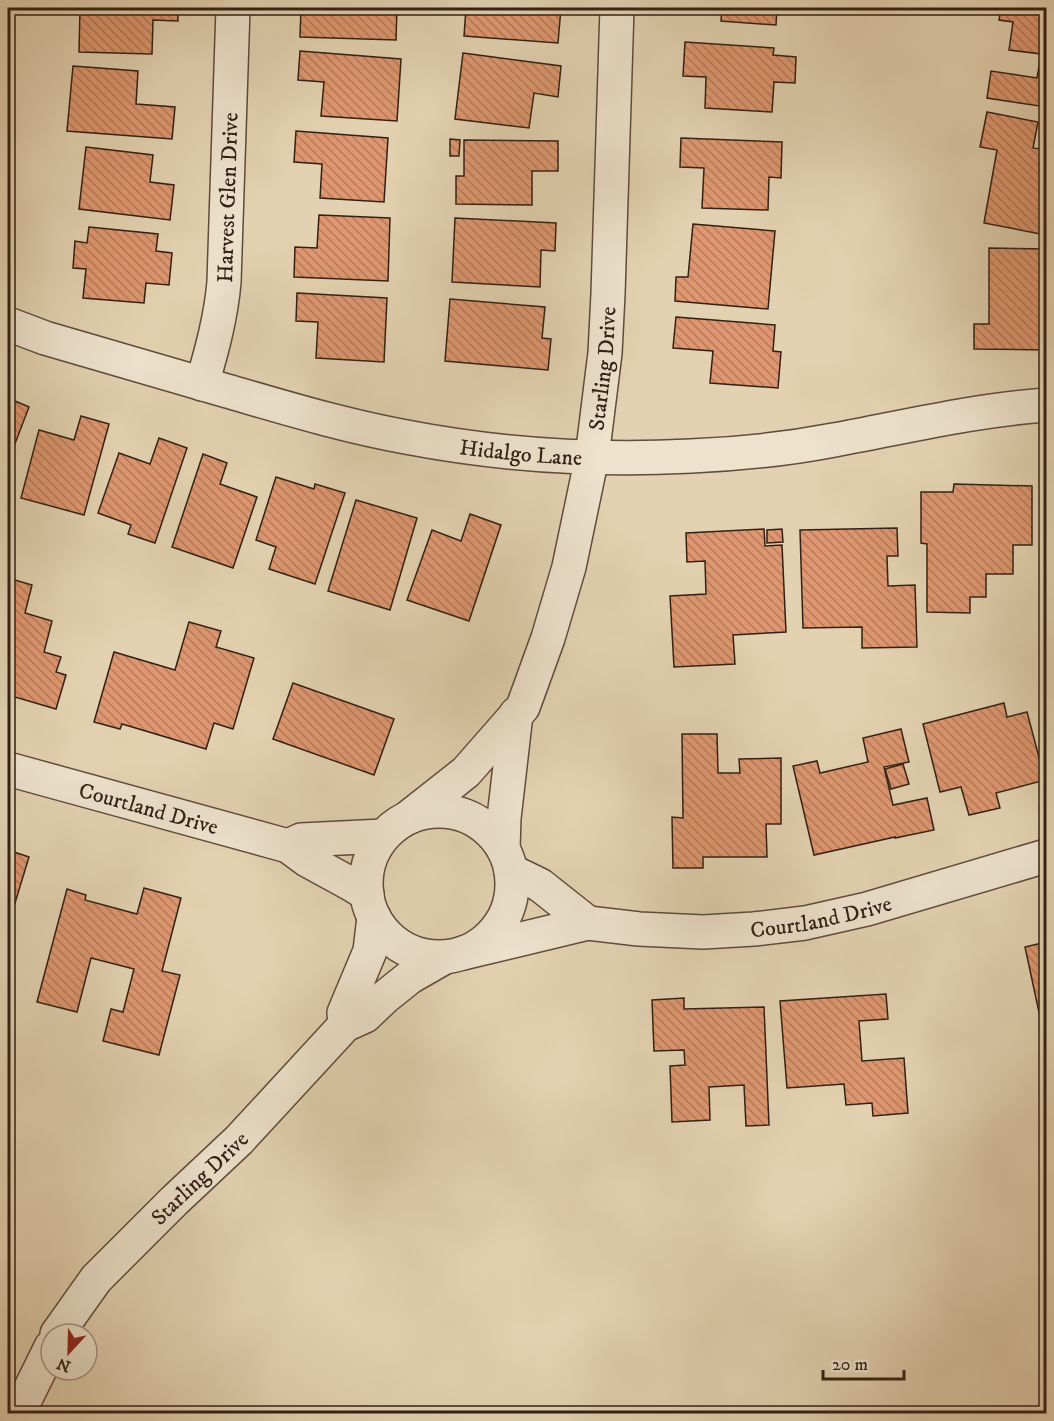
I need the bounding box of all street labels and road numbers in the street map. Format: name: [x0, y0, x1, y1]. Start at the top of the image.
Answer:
street label: Harvest Glen Drive: [212, 112, 245, 283]
street label: Starling Drive: [583, 306, 622, 432]
street label: Hidalgo Lane: [458, 434, 583, 472]
street label: Courtland Drive: [76, 777, 221, 841]
street label: Courtland Drive: [749, 890, 895, 944]
street label: Starling Drive: [146, 1127, 255, 1231]

